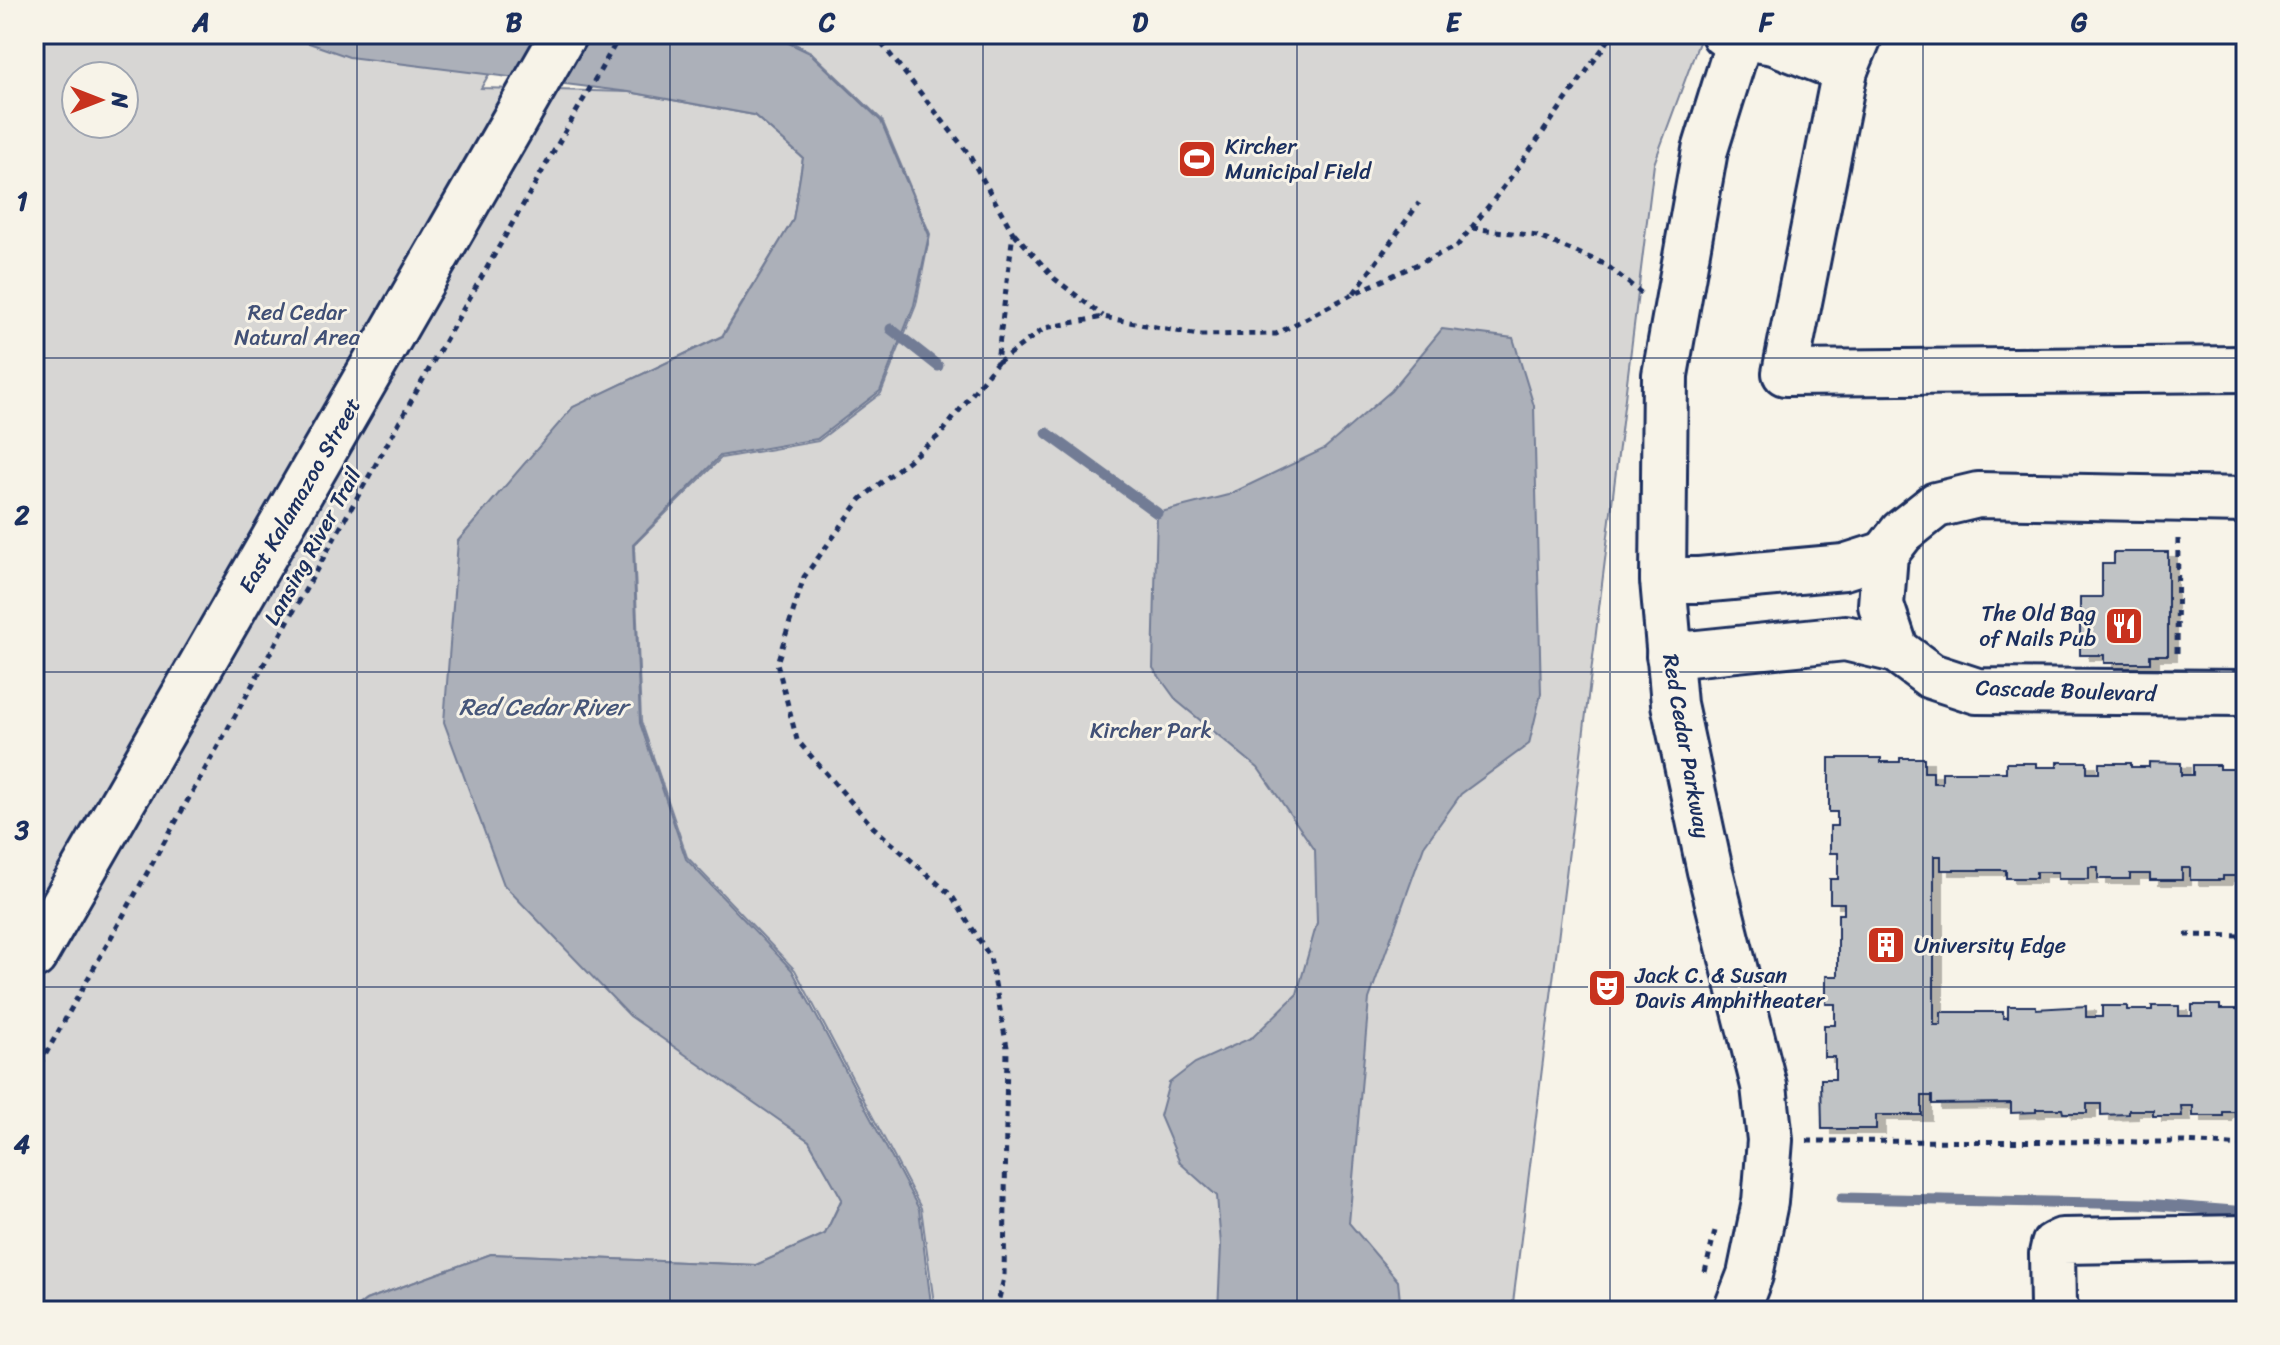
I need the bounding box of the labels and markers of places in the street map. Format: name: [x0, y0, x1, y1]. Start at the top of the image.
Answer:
place label: Kircher Municipal Field: [1225, 127, 1372, 191]
sports icon: Kircher Municipal Field: [1176, 138, 1218, 180]
place label: The Old Bag of Nails Pub: [1979, 594, 2096, 658]
restaurant icon: The Old Bag of Nails Pub: [2103, 605, 2145, 647]
building icon: University Edge: [1865, 924, 1907, 966]
place label: University Edge: [1914, 926, 2066, 965]
place label: Jack C. & Susan Davis Amphitheater: [1634, 956, 1826, 1020]
theatre icon: Jack C. & Susan Davis Amphitheater: [1586, 967, 1628, 1009]

